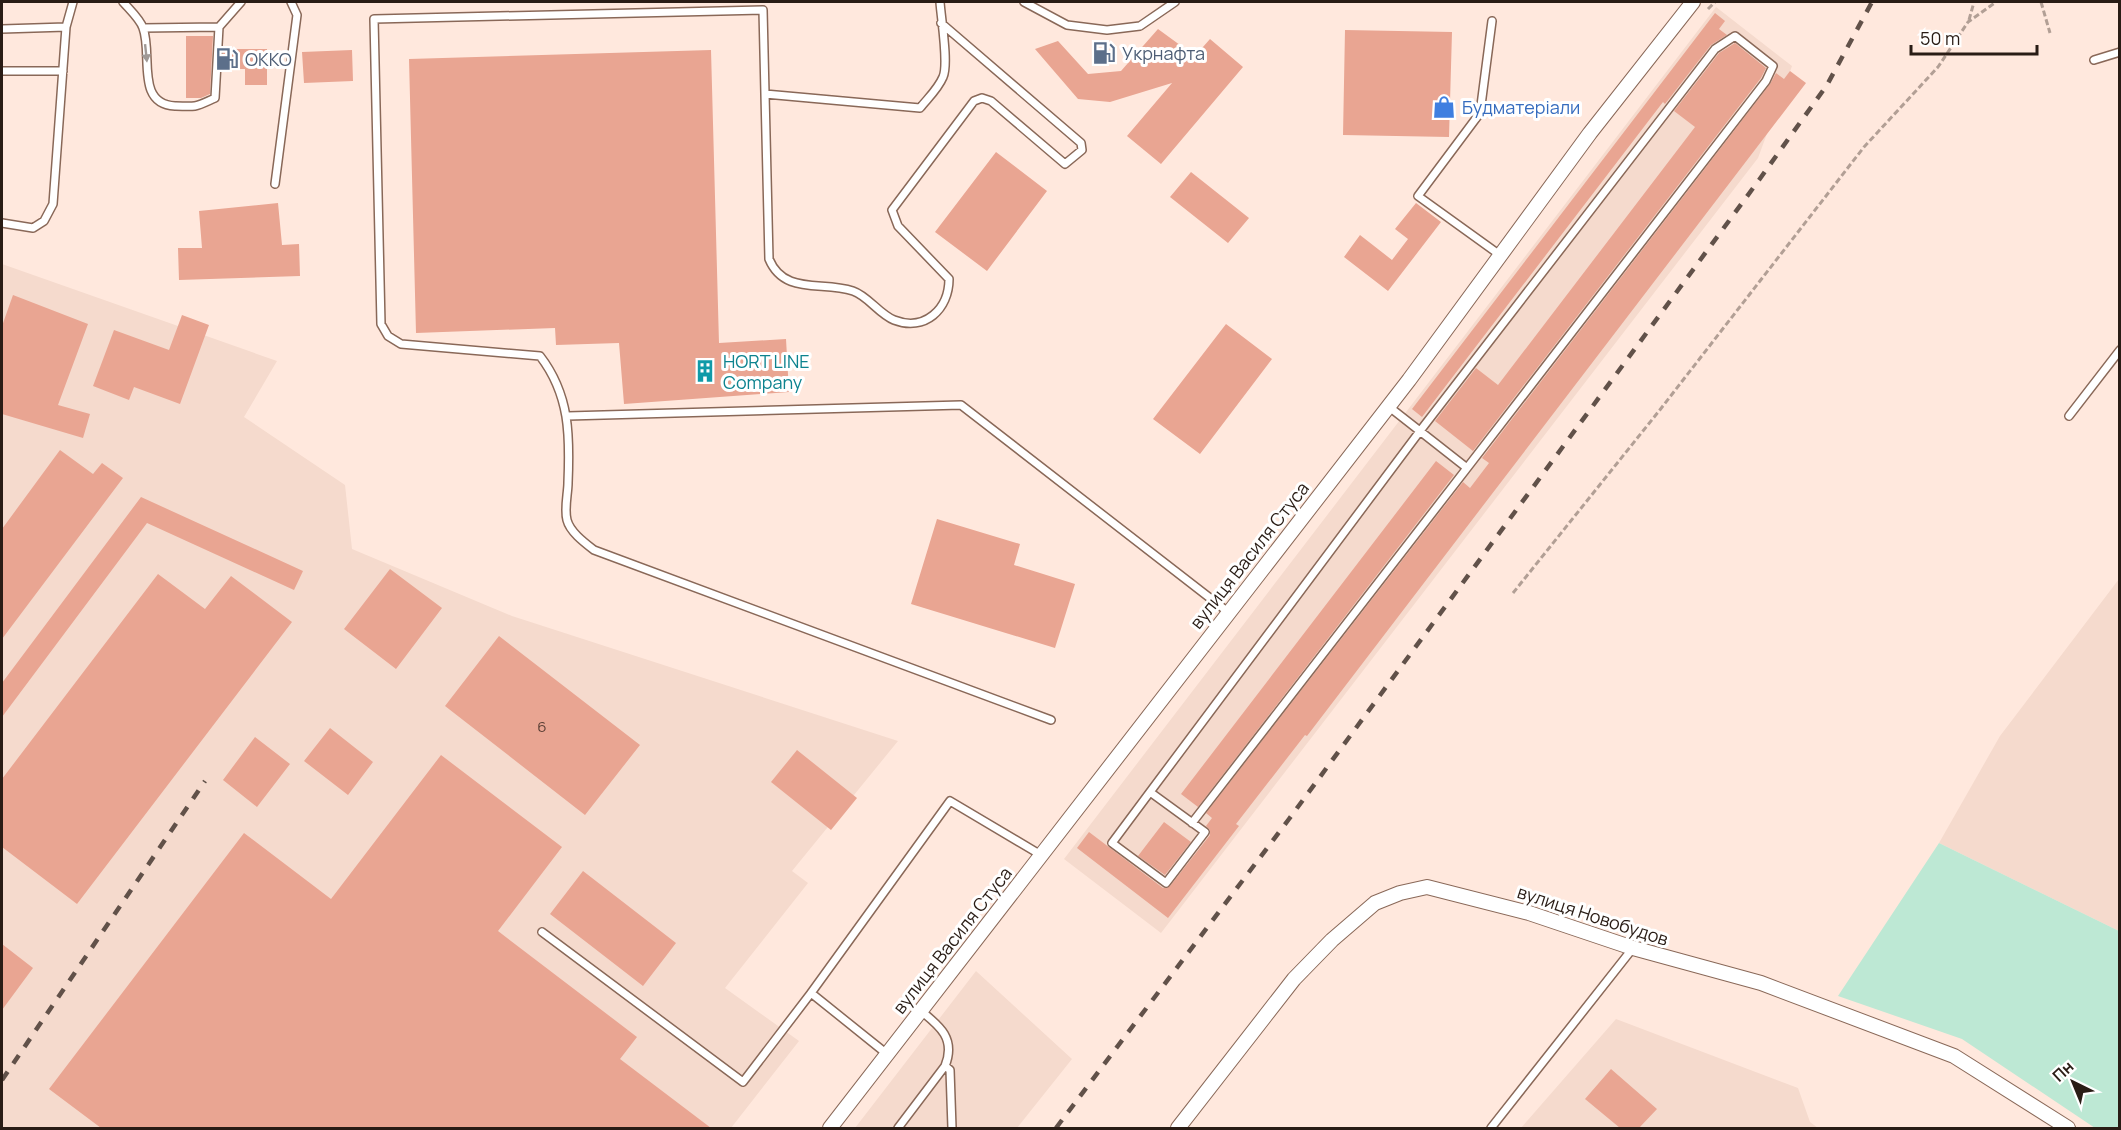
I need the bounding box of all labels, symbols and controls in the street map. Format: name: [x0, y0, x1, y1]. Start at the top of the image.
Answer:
scale bar: [1911, 18, 2037, 56]
text: 50 m: [1920, 26, 1960, 50]
fuel station icon: Укрнафта: [1091, 40, 1117, 66]
place label: Укрнафта: [1122, 41, 1205, 65]
one-way arrow: [141, 44, 151, 63]
fuel station icon: OKKO: [214, 46, 240, 72]
place label: OKKO: [245, 47, 292, 71]
shop icon: Будматеріали: [1431, 94, 1457, 120]
place label: Будматеріали: [1462, 95, 1580, 119]
place label: HORT LINE Company: [723, 349, 809, 394]
building icon: HORT LINE Company: [692, 358, 718, 384]
street label: вулиця Василя Стуса: [1184, 477, 1314, 633]
house number: 6: [537, 716, 547, 737]
street label: вулиця Василя Стуса: [887, 862, 1017, 1018]
street label: вулиця Новобудов: [1514, 879, 1672, 951]
north arrow: [2043, 1052, 2103, 1112]
text: Пн: [2047, 1056, 2078, 1086]

